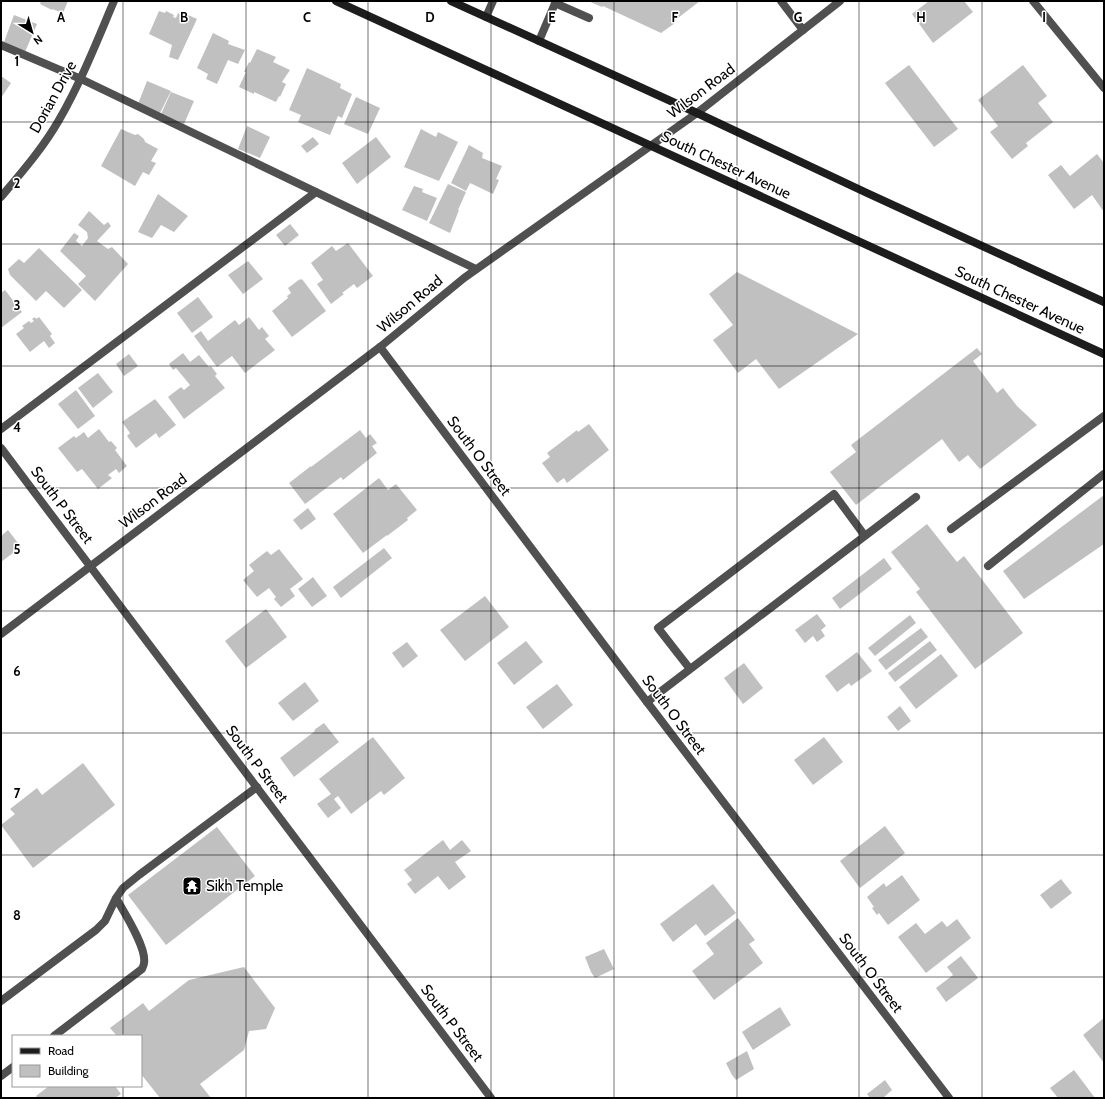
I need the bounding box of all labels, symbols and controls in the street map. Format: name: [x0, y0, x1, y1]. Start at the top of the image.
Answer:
text: A: [57, 9, 66, 25]
text: B: [180, 9, 188, 25]
text: C: [303, 9, 311, 25]
text: D: [425, 9, 435, 25]
text: E: [548, 9, 556, 25]
text: F: [672, 9, 679, 25]
text: G: [794, 9, 803, 25]
text: H: [916, 9, 926, 25]
text: I: [1042, 9, 1046, 25]
north arrow: [12, 12, 52, 52]
text: N: [31, 32, 45, 48]
text: 1: [15, 53, 19, 69]
street label: Dorian Drive: [26, 58, 80, 136]
street label: Wilson Road: [664, 60, 738, 122]
street label: South Chester Avenue: [658, 127, 794, 203]
text: 2: [14, 175, 21, 191]
street label: South Chester Avenue: [952, 262, 1088, 338]
street label: Wilson Road: [374, 272, 446, 336]
text: 3: [13, 297, 21, 313]
street label: South O Street: [443, 413, 515, 499]
text: 4: [13, 419, 21, 435]
street label: South P Street: [27, 463, 97, 547]
street label: Wilson Road: [116, 470, 190, 532]
text: 5: [14, 541, 21, 557]
text: 6: [13, 663, 21, 679]
street label: South O Street: [638, 672, 710, 758]
street label: South P Street: [222, 722, 292, 806]
text: 7: [14, 785, 21, 801]
temple icon: Sikh Temple: [181, 875, 203, 897]
place label: Sikh Temple: [206, 877, 284, 895]
text: 8: [13, 907, 21, 923]
street label: South O Street: [835, 930, 907, 1016]
street label: South P Street: [417, 981, 487, 1065]
legend: [12, 1035, 142, 1087]
text: Road: [48, 1043, 74, 1058]
text: Building: [48, 1063, 90, 1078]

